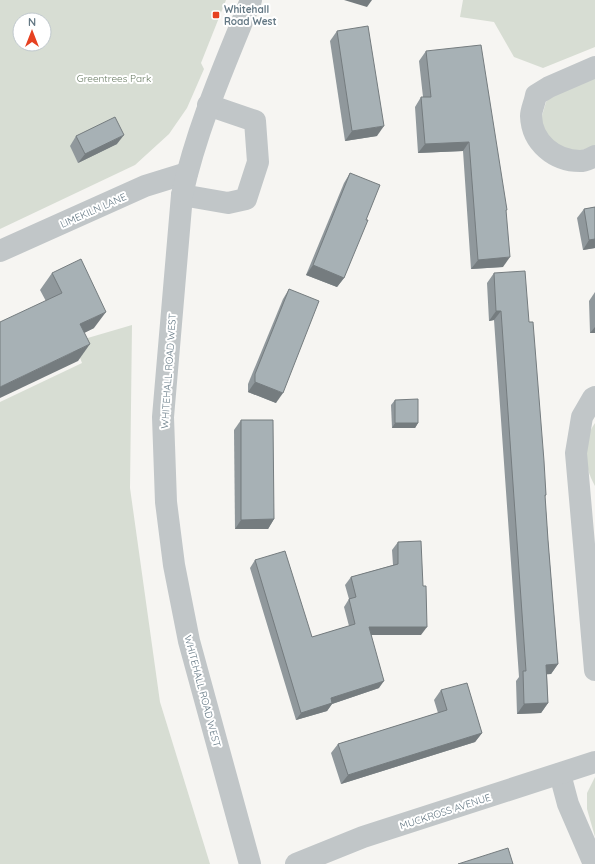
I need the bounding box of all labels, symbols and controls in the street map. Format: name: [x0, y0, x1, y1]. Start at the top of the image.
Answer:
place label: Whitehall Road West: [224, 3, 277, 28]
marker: Whitehall Road West: [211, 10, 221, 20]
north arrow: [12, 12, 52, 52]
text: N: [28, 15, 36, 29]
park label: Greentrees Park: [77, 72, 151, 85]
street label: LIMEKILN LANE: [58, 190, 129, 231]
street label: WHITEHALL ROAD WEST: [158, 313, 179, 429]
street label: WHITEHALL ROAD WEST: [181, 634, 224, 749]
street label: MUCKROSS AVENUE: [398, 791, 493, 832]

